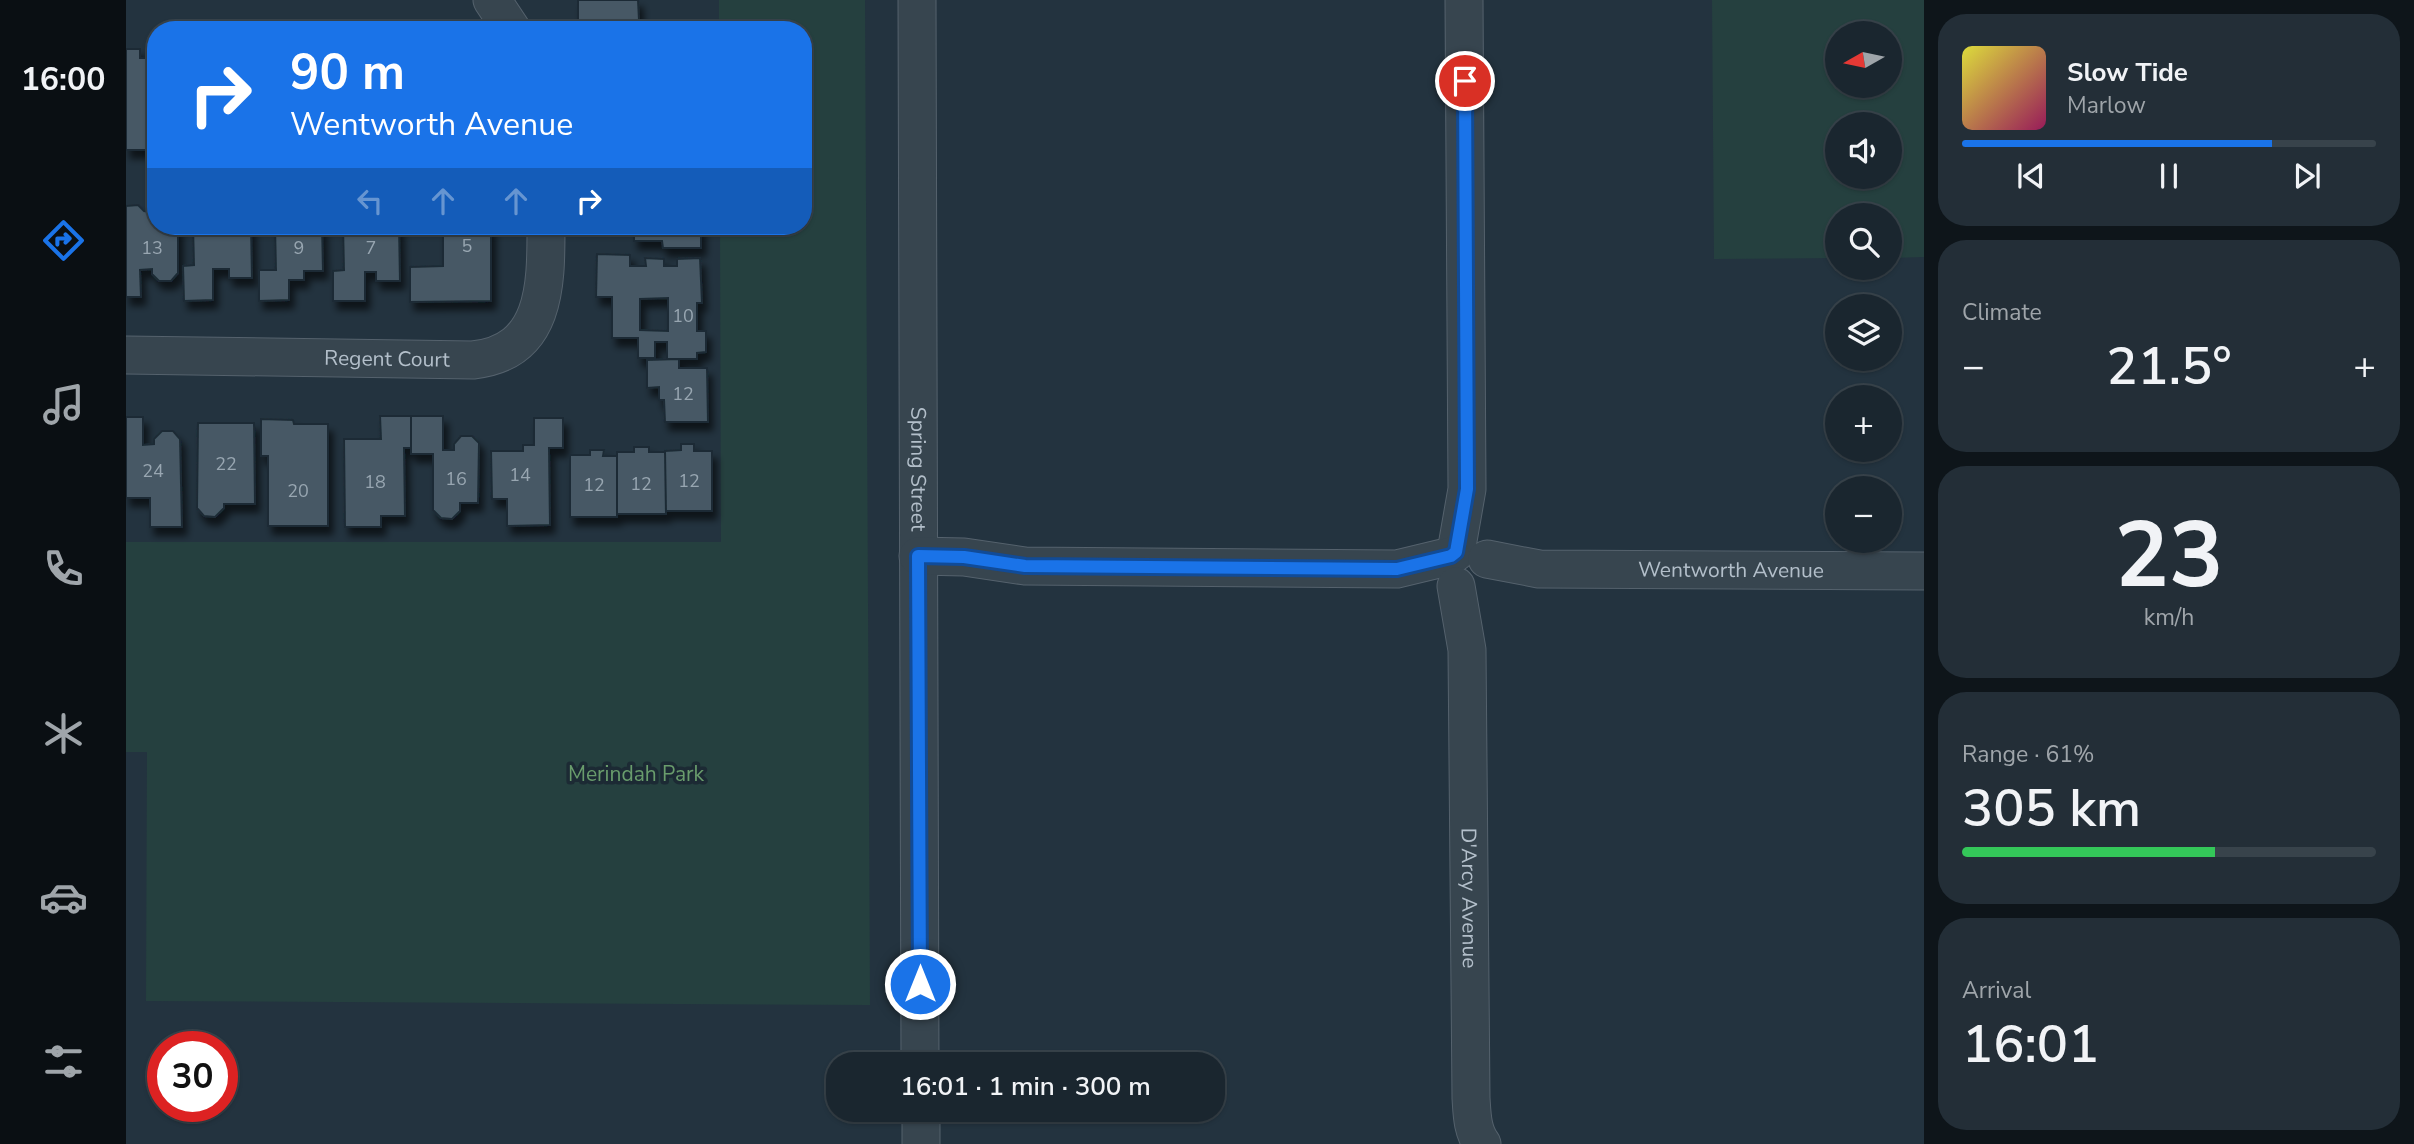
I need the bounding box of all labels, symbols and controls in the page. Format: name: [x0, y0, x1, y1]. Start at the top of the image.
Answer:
north arrow: [1825, 21, 1902, 98]
map controls: [1825, 21, 1902, 553]
text: 90 m: [290, 39, 405, 106]
icon: right: [175, 49, 266, 140]
pin: [1435, 51, 1495, 111]
text: Slow Tide: [2067, 55, 2188, 90]
text: 16:00: [21, 58, 105, 101]
icon: arrive: [1446, 62, 1484, 100]
text: Marlow: [2067, 90, 2146, 121]
text: Wentworth Avenue: [290, 103, 573, 146]
button: sound: [1825, 112, 1902, 189]
icon: previous: [2012, 157, 2050, 195]
icon: pause: [2150, 157, 2188, 195]
icon: next: [2288, 157, 2326, 195]
icon: left: [351, 182, 389, 220]
icon: ahead: [424, 182, 462, 220]
icon: ahead: [497, 182, 535, 220]
icon: right: [570, 182, 608, 220]
button: search: [1825, 203, 1902, 280]
icon: directions: [39, 216, 88, 265]
house number: 5: [462, 234, 472, 258]
house number: 13: [141, 236, 163, 260]
house number: 9: [294, 236, 304, 260]
house number: 7: [366, 236, 376, 260]
button: layers: [1825, 294, 1902, 371]
text: Climate: [1962, 297, 2042, 328]
house number: 10: [672, 304, 694, 328]
text: 21.5°: [2106, 331, 2232, 402]
text: −: [1962, 341, 1985, 392]
text: +: [2353, 341, 2376, 392]
street label: Regent Court: [324, 344, 451, 374]
icon: music: [39, 380, 88, 429]
house number: 12: [672, 382, 694, 406]
button: +: [1825, 385, 1902, 462]
street label: Spring Street: [904, 407, 932, 532]
house number: 22: [215, 452, 237, 476]
house number: 24: [142, 459, 164, 483]
house number: 14: [509, 463, 531, 487]
house number: 16: [445, 467, 467, 491]
house number: 12: [678, 469, 700, 493]
house number: 18: [364, 470, 386, 494]
house number: 12: [630, 472, 652, 496]
house number: 12: [583, 473, 605, 497]
button: −: [1825, 476, 1902, 553]
house number: 20: [287, 479, 309, 503]
text: 23: [2114, 494, 2224, 618]
icon: phone: [39, 544, 88, 593]
street label: Wentworth Avenue: [1638, 556, 1824, 584]
text: km/h: [2144, 602, 2194, 633]
icon: climate: [39, 709, 88, 758]
text: Range · 61%: [1962, 739, 2094, 770]
park label: Merindah Park: [568, 760, 705, 788]
text: 305 km: [1962, 773, 2141, 844]
street label: D'Arcy Avenue: [1455, 828, 1484, 968]
icon: car: [39, 873, 88, 922]
position arrow: [883, 947, 957, 1021]
text: Arrival: [1962, 975, 2031, 1006]
text: 16:01: [1962, 1009, 2099, 1080]
speed limit sign: 30: [147, 1031, 238, 1122]
icon: filters: [39, 1037, 88, 1086]
text: 16:01 · 1 min · 300 m: [900, 1069, 1151, 1104]

